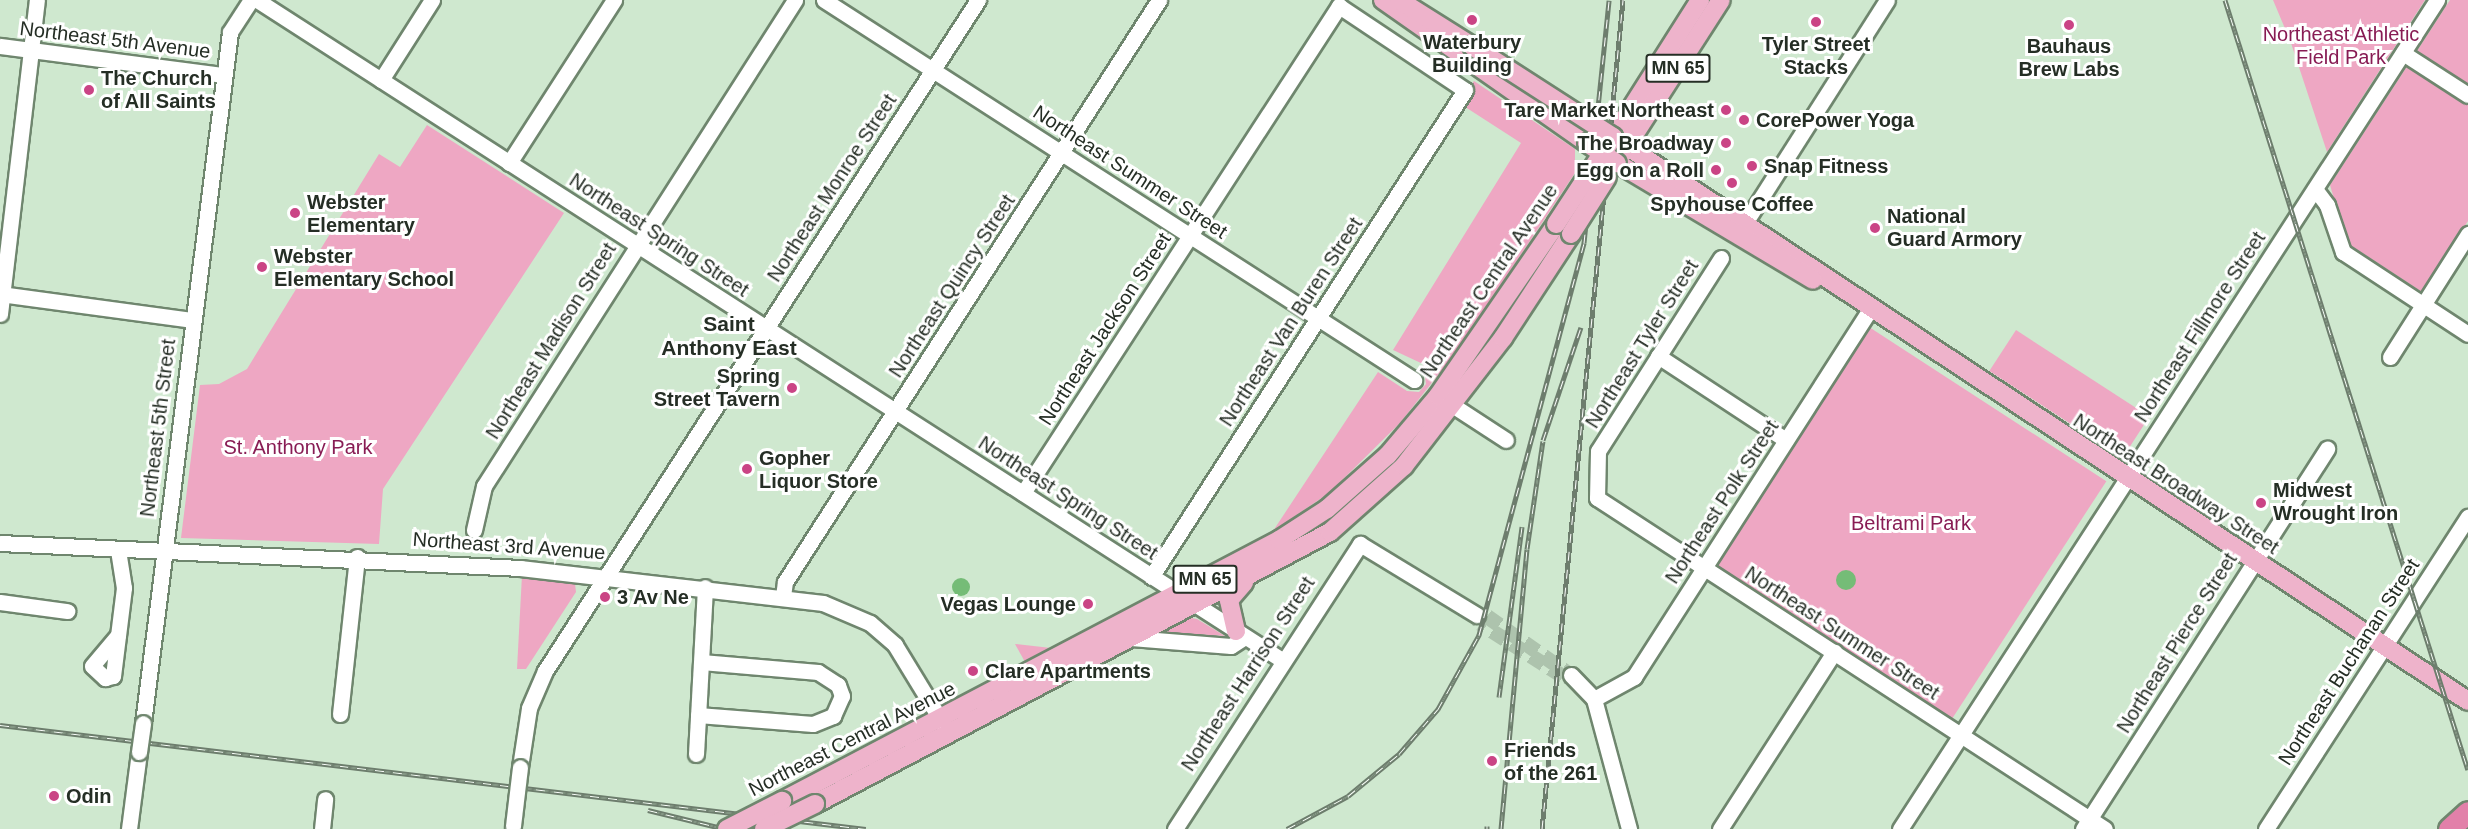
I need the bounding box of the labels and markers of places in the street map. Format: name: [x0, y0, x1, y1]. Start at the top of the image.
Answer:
marker: Waterbury Building: [1465, 13, 1479, 27]
marker: Tyler Street Stacks: [1809, 15, 1823, 29]
marker: Bauhaus Brew Labs: [2062, 18, 2076, 32]
place label: Waterbury Building: [1423, 30, 1521, 77]
place label: Tyler Street Stacks: [1762, 32, 1870, 79]
place label: Bauhaus Brew Labs: [2018, 35, 2120, 82]
place label: The Church of All Saints: [101, 66, 217, 113]
marker: The Church of All Saints: [82, 83, 96, 97]
place label: Tare Market Northeast: [1504, 98, 1714, 122]
marker: Tare Market Northeast: [1719, 103, 1733, 117]
place label: CorePower Yoga: [1756, 108, 1915, 132]
marker: CorePower Yoga: [1737, 113, 1751, 127]
place label: The Broadway: [1577, 131, 1714, 155]
marker: The Broadway: [1719, 136, 1733, 150]
place label: Snap Fitness: [1764, 154, 1888, 178]
place label: Egg on a Roll: [1576, 158, 1704, 182]
marker: Snap Fitness: [1745, 159, 1759, 173]
marker: Egg on a Roll: [1709, 163, 1723, 177]
marker: Spyhouse Coffee: [1725, 176, 1739, 190]
place label: Webster Elementary: [307, 190, 415, 237]
place label: Spyhouse Coffee: [1650, 192, 1814, 216]
place label: National Guard Armory: [1887, 204, 2023, 251]
marker: Webster Elementary: [288, 206, 302, 220]
marker: National Guard Armory: [1868, 221, 1882, 235]
place label: Webster Elementary School: [274, 244, 454, 291]
marker: Webster Elementary School: [255, 260, 269, 274]
place label: Spring Street Tavern: [654, 365, 780, 412]
marker: Spring Street Tavern: [785, 381, 799, 395]
place label: Gopher Liquor Store: [759, 446, 878, 493]
marker: Gopher Liquor Store: [740, 462, 754, 476]
place label: Midwest Wrought Iron: [2273, 479, 2398, 526]
marker: Midwest Wrought Iron: [2254, 496, 2268, 510]
place label: 3 Av Ne: [617, 585, 690, 609]
marker: 3 Av Ne: [598, 590, 612, 604]
place label: Vegas Lounge: [940, 592, 1076, 616]
marker: Vegas Lounge: [1081, 597, 1095, 611]
place label: Clare Apartments: [985, 659, 1152, 683]
marker: Clare Apartments: [966, 664, 980, 678]
place label: Friends of the 261: [1504, 738, 1597, 785]
marker: Friends of the 261: [1485, 754, 1499, 768]
place label: Odin: [66, 784, 112, 808]
marker: Odin: [47, 789, 61, 803]

